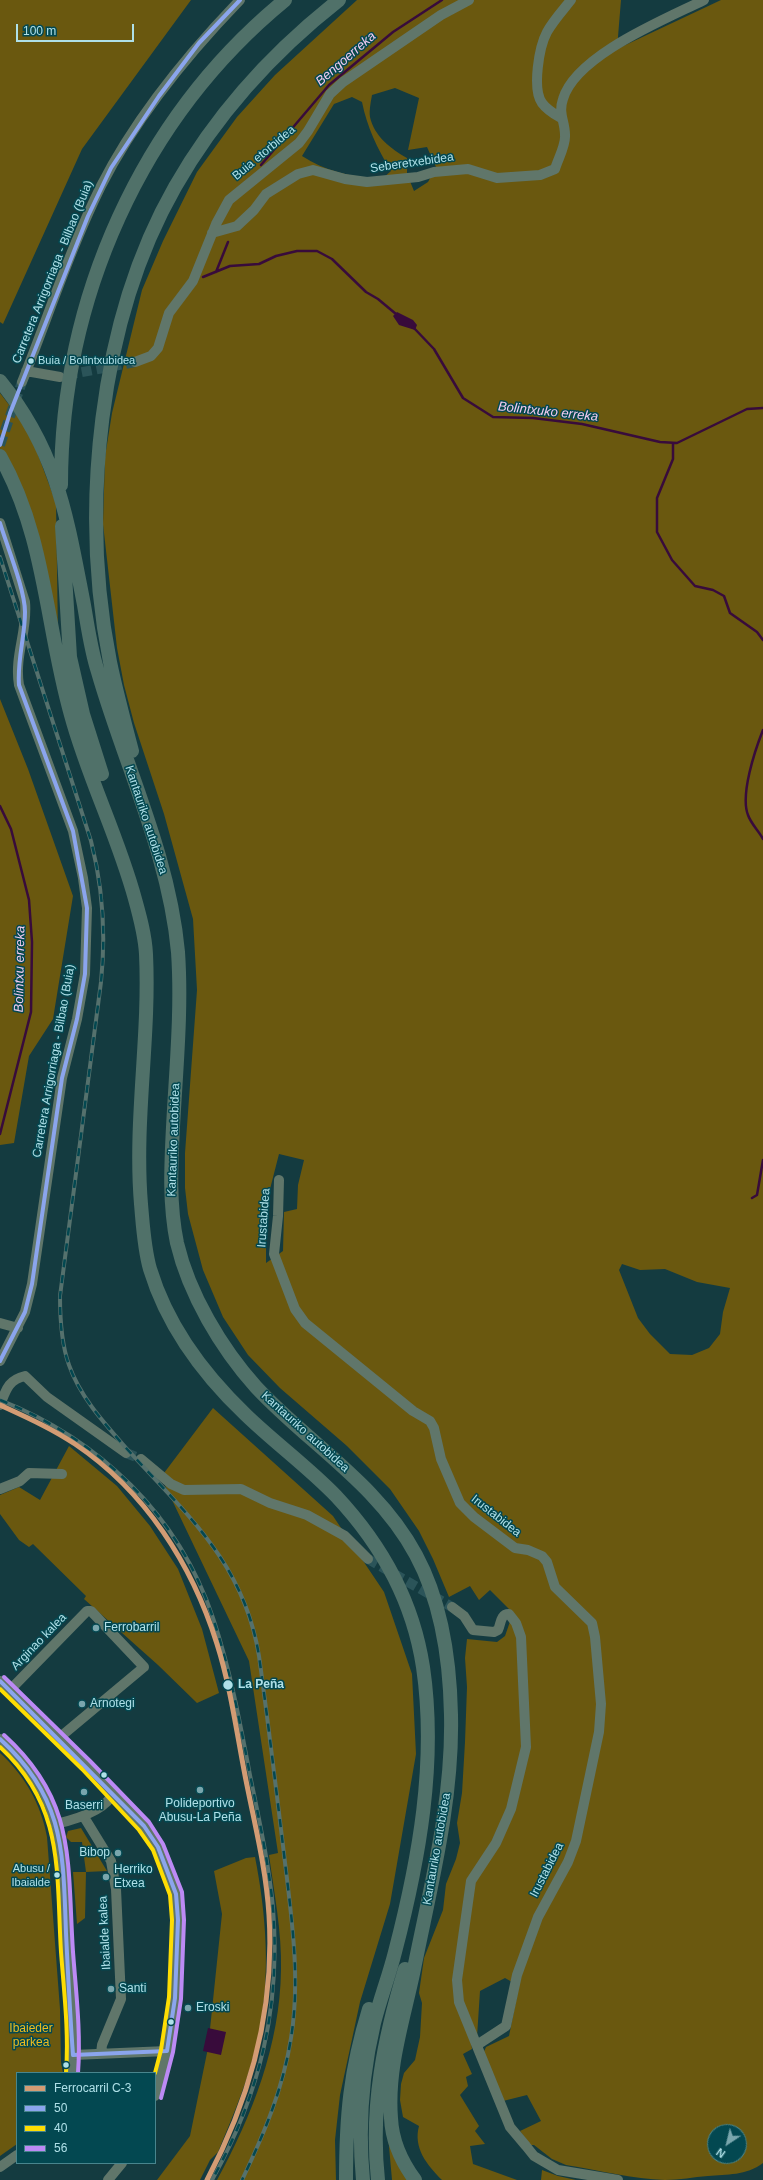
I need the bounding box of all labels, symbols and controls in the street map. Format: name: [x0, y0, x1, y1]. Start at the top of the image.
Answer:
scale bar: [18, 16, 136, 42]
text: 100 m: [23, 24, 56, 38]
water label: Bengoerreka: [313, 29, 379, 89]
street label: Buia etorbidea: [230, 123, 298, 183]
street label: Seberetxebidea: [369, 150, 455, 176]
street label: Carretera Arrigorriaga - Bilbao (Buia): [10, 178, 96, 366]
place label: Buia / Bolintxubidea: [38, 354, 135, 368]
marker: Buia / Bolintxubidea: [26, 356, 36, 366]
water label: Bolintxuko erreka: [497, 399, 599, 425]
street label: Kantauriko autobidea: [122, 764, 170, 876]
water label: Bolintxu erreka: [11, 926, 29, 1012]
street label: Carretera Arrigorriaga - Bilbao (Buia): [30, 963, 78, 1159]
street label: Kantauriko autobidea: [165, 1083, 183, 1197]
street label: Irustabidea: [255, 1188, 273, 1248]
street label: Kantauriko autobidea: [258, 1389, 352, 1475]
street label: Irustabidea: [468, 1492, 524, 1540]
street label: Arginao kalea: [8, 1611, 70, 1673]
place label: Ferrobarril: [104, 1621, 159, 1635]
marker: Ferrobarril: [91, 1623, 101, 1633]
marker: La Peña: [221, 1678, 235, 1692]
place label: La Peña: [238, 1678, 284, 1692]
place label: Arnotegi: [90, 1697, 135, 1711]
marker: Arnotegi: [77, 1699, 87, 1709]
unlabelled marker: [99, 1770, 109, 1780]
marker: Polideportivo Abusu-La Peña: [195, 1785, 205, 1795]
marker: Baserri: [79, 1787, 89, 1797]
street label: Kantauriko autobidea: [420, 1792, 454, 1906]
place label: Polideportivo Abusu-La Peña: [159, 1797, 241, 1825]
place label: Baserri: [65, 1799, 103, 1813]
street label: Irustabidea: [527, 1840, 567, 1900]
place label: Bibop: [79, 1846, 110, 1860]
marker: Bibop: [113, 1848, 123, 1858]
place label: Abusu / Ibaialde: [11, 1862, 50, 1888]
place label: Herriko Etxea: [114, 1863, 153, 1891]
marker: Abusu / Ibaialde: [52, 1870, 62, 1880]
marker: Herriko Etxea: [101, 1872, 111, 1882]
street label: Ibaialde kalea: [96, 1896, 114, 1970]
place label: Santi: [119, 1982, 146, 1996]
marker: Santi: [106, 1984, 116, 1994]
place label: Eroski: [196, 2001, 229, 2015]
marker: Eroski: [183, 2003, 193, 2013]
unlabelled marker: [166, 2017, 176, 2027]
park label: Ibaieder parkea: [9, 2022, 53, 2050]
unlabelled marker: [61, 2060, 71, 2070]
legend: [16, 2072, 156, 2164]
text: Ferrocarril C-3: [54, 2081, 131, 2095]
text: 50: [54, 2101, 67, 2115]
text: 40: [54, 2121, 67, 2135]
north arrow: [707, 2124, 747, 2164]
text: 56: [54, 2141, 67, 2155]
text: N: [714, 2146, 727, 2160]

